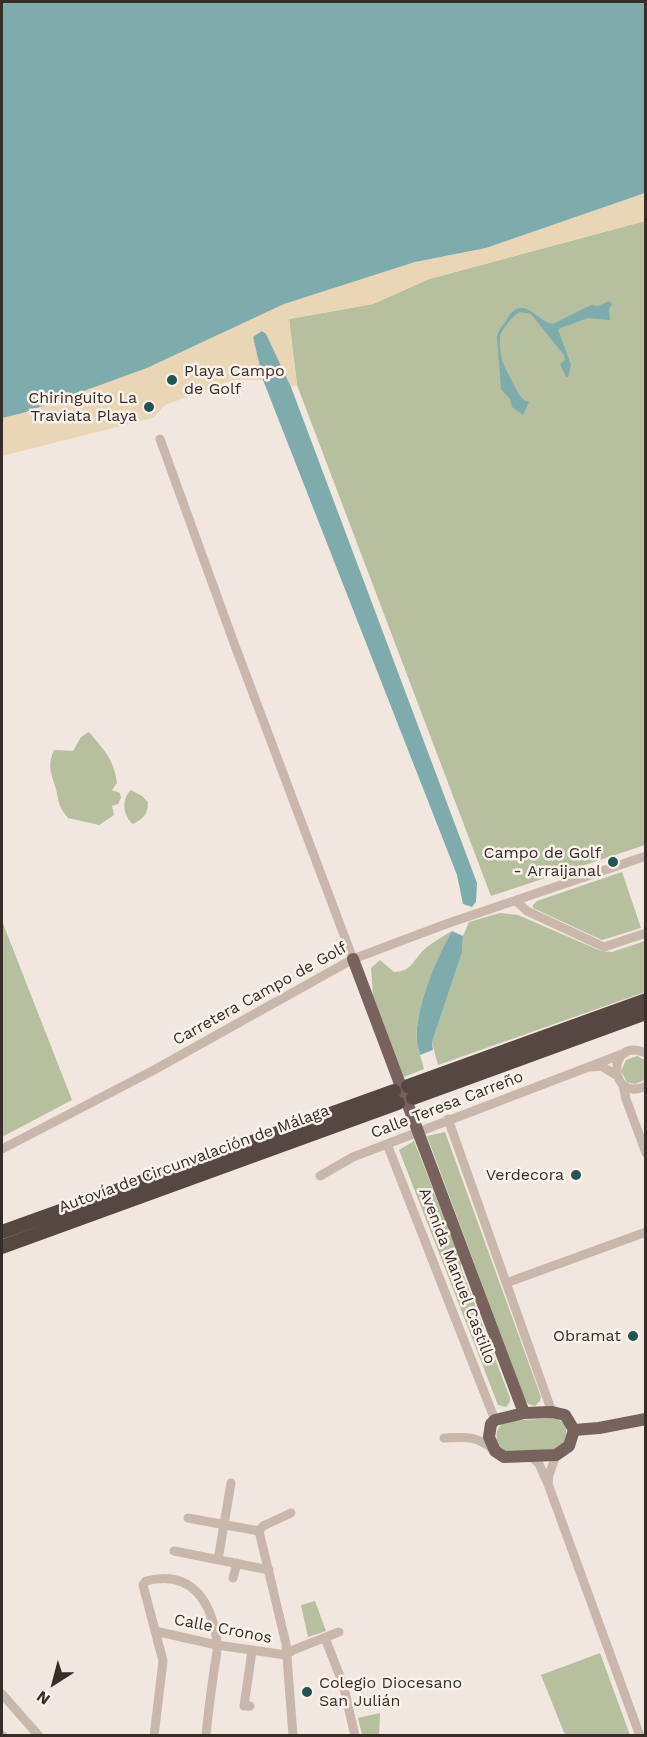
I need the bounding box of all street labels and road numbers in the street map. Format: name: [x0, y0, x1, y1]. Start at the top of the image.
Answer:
street label: Carretera Campo de Golf: [170, 938, 350, 1050]
street label: Calle Teresa Carreño: [368, 1067, 526, 1143]
street label: Autovía de Circunvalación de Málaga: [56, 1101, 332, 1217]
street label: Avenida Manuel Castillo: [415, 1185, 499, 1367]
street label: Calle Cronos: [172, 1610, 274, 1648]

